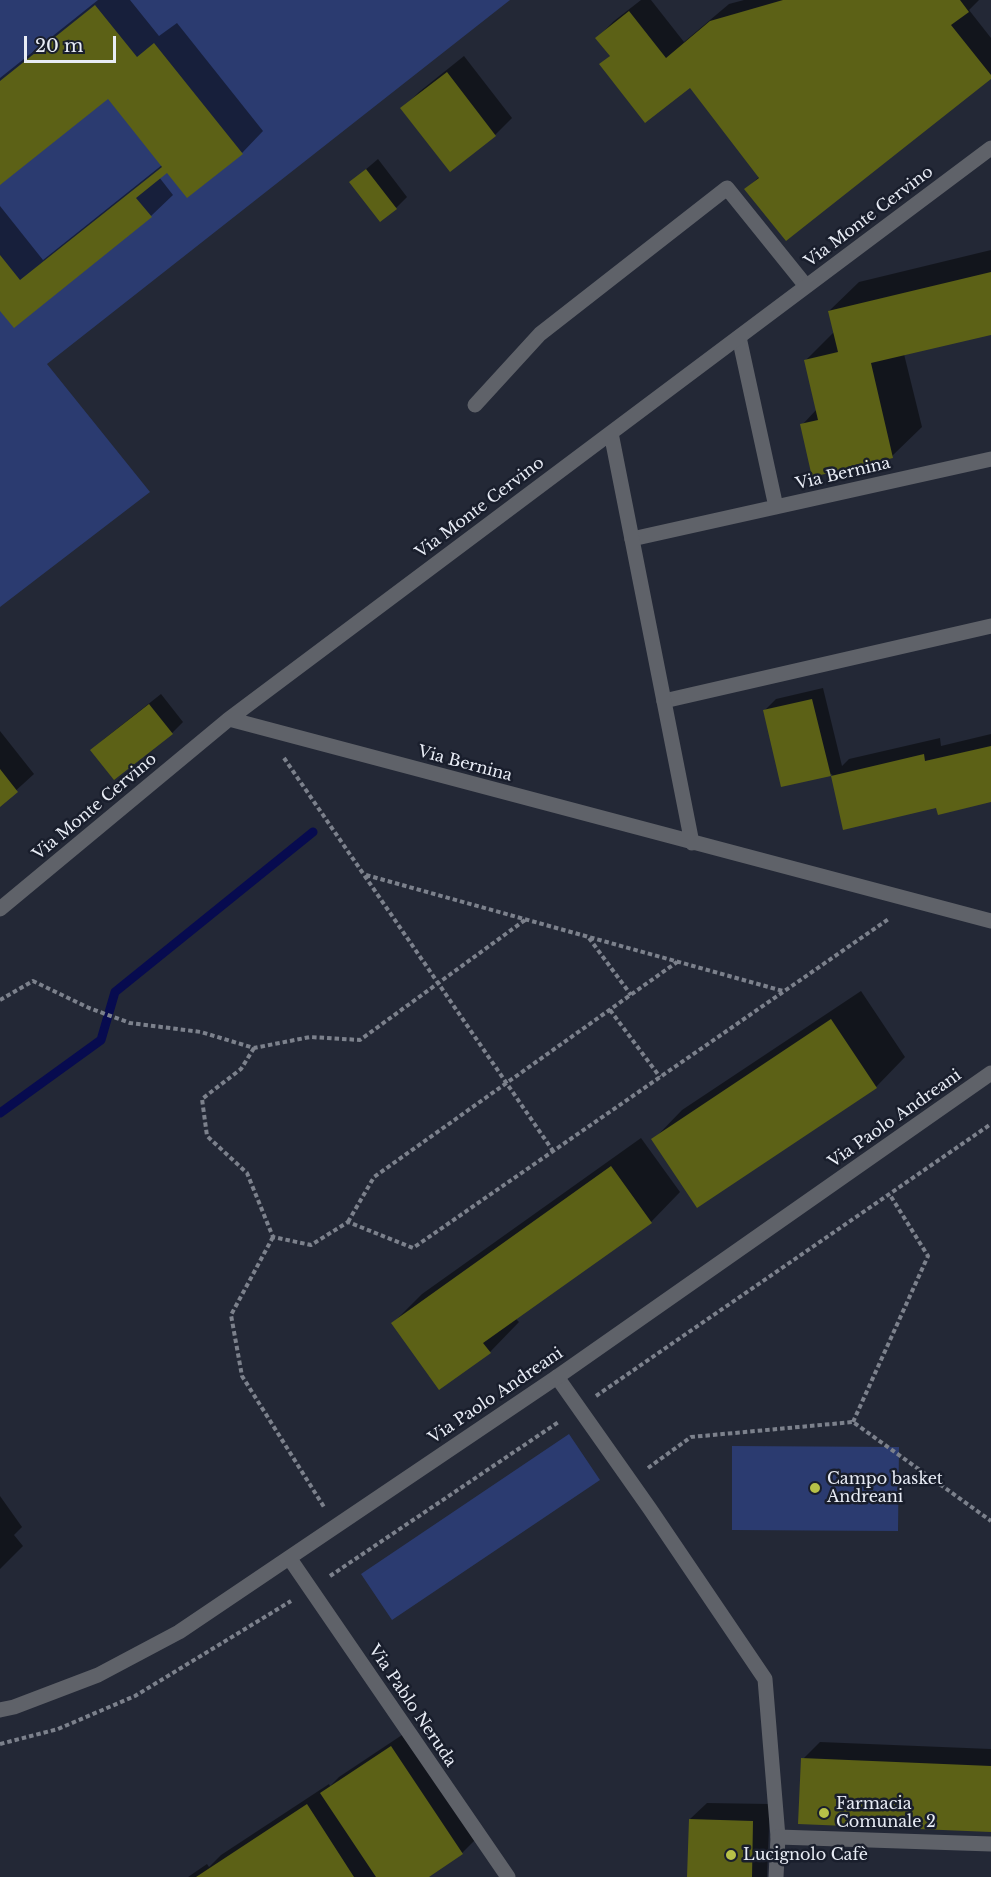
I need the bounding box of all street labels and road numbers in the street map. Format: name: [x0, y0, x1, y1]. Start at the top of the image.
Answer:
street label: Via Monte Cervino: [801, 162, 937, 272]
street label: Via Monte Cervino: [412, 453, 548, 563]
street label: Via Bernina: [794, 454, 892, 494]
street label: Via Bernina: [416, 742, 514, 786]
street label: Via Monte Cervino: [29, 750, 161, 864]
street label: Via Paolo Andreani: [825, 1066, 965, 1172]
street label: Via Paolo Andreani: [425, 1344, 567, 1448]
street label: Via Pablo Neruda: [364, 1641, 460, 1771]

